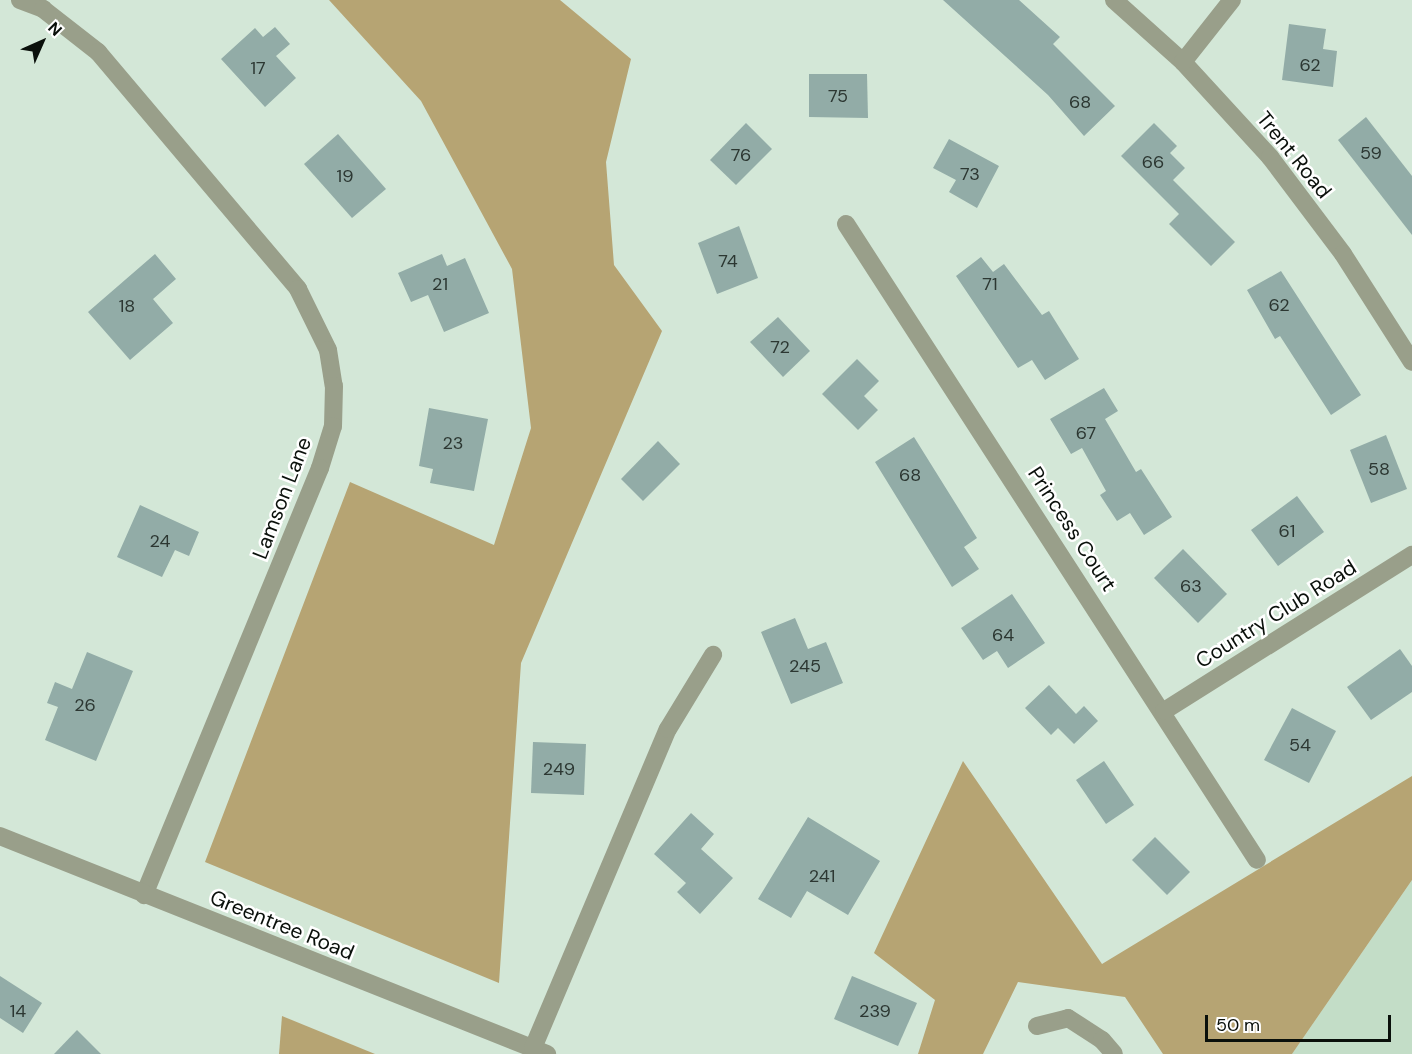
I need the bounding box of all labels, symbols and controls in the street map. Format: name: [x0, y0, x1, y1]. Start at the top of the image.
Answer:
north arrow: [12, 12, 72, 72]
text: N: [44, 17, 67, 40]
house number: 62: [1299, 54, 1321, 76]
house number: 17: [250, 57, 266, 79]
house number: 75: [828, 85, 848, 107]
house number: 68: [1069, 91, 1091, 113]
street label: Trent Road: [1251, 106, 1337, 204]
house number: 59: [1360, 142, 1382, 164]
house number: 76: [731, 144, 751, 166]
house number: 66: [1142, 151, 1164, 173]
house number: 73: [960, 163, 980, 185]
house number: 19: [337, 165, 353, 187]
house number: 74: [718, 250, 738, 272]
house number: 21: [432, 273, 448, 295]
house number: 71: [982, 273, 998, 295]
house number: 62: [1268, 294, 1290, 316]
house number: 18: [119, 295, 135, 317]
house number: 72: [770, 336, 790, 358]
house number: 67: [1076, 422, 1096, 444]
house number: 23: [442, 432, 464, 454]
street label: Lamson Lane: [247, 434, 317, 562]
house number: 58: [1368, 458, 1390, 480]
street label: Princess Court: [1022, 462, 1122, 596]
house number: 68: [899, 464, 921, 486]
house number: 61: [1279, 520, 1295, 542]
house number: 24: [150, 530, 170, 552]
street label: Country Club Road: [1191, 554, 1361, 674]
house number: 63: [1180, 575, 1202, 597]
house number: 64: [992, 624, 1014, 646]
house number: 245: [789, 655, 821, 677]
house number: 26: [74, 694, 96, 716]
house number: 54: [1289, 734, 1311, 756]
house number: 249: [543, 758, 575, 780]
house number: 241: [809, 865, 835, 887]
street label: Greentree Road: [206, 885, 358, 965]
house number: 14: [10, 1000, 26, 1022]
house number: 239: [859, 1000, 891, 1022]
scale bar: [1208, 1003, 1394, 1041]
text: 50 m: [1216, 1013, 1260, 1037]

